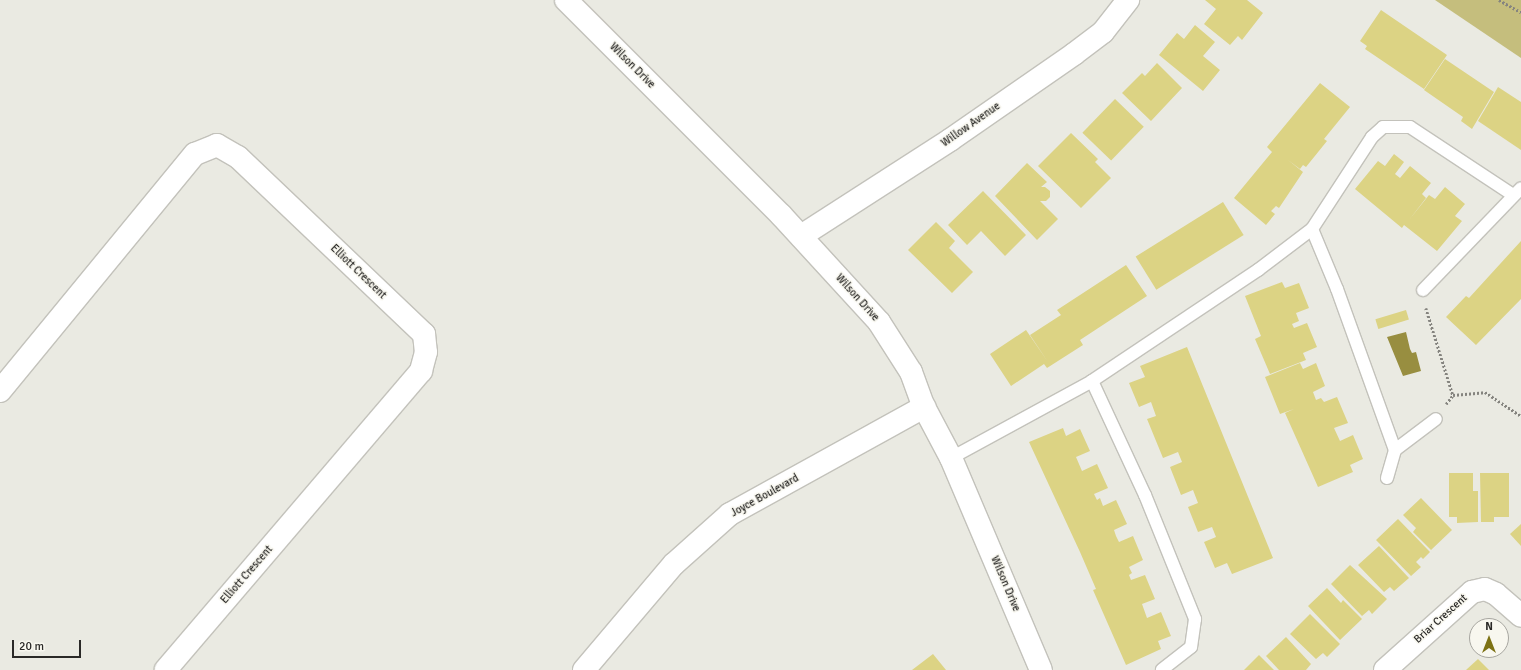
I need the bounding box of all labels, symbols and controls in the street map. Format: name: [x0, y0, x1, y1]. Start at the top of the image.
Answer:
street label: Wilson Drive: [606, 40, 658, 92]
street label: Willow Avenue: [939, 100, 1003, 150]
street label: Elliott Crescent: [327, 242, 389, 302]
street label: Wilson Drive: [832, 272, 882, 324]
street label: Joyce Boulevard: [729, 472, 801, 520]
street label: Elliott Crescent: [218, 543, 276, 607]
street label: Wilson Drive: [987, 554, 1023, 614]
street label: Briar Crescent: [1412, 592, 1470, 646]
north arrow: [1469, 618, 1509, 658]
text: N: [1485, 620, 1493, 633]
scale bar: [14, 632, 83, 658]
text: 20 m: [19, 639, 44, 654]

